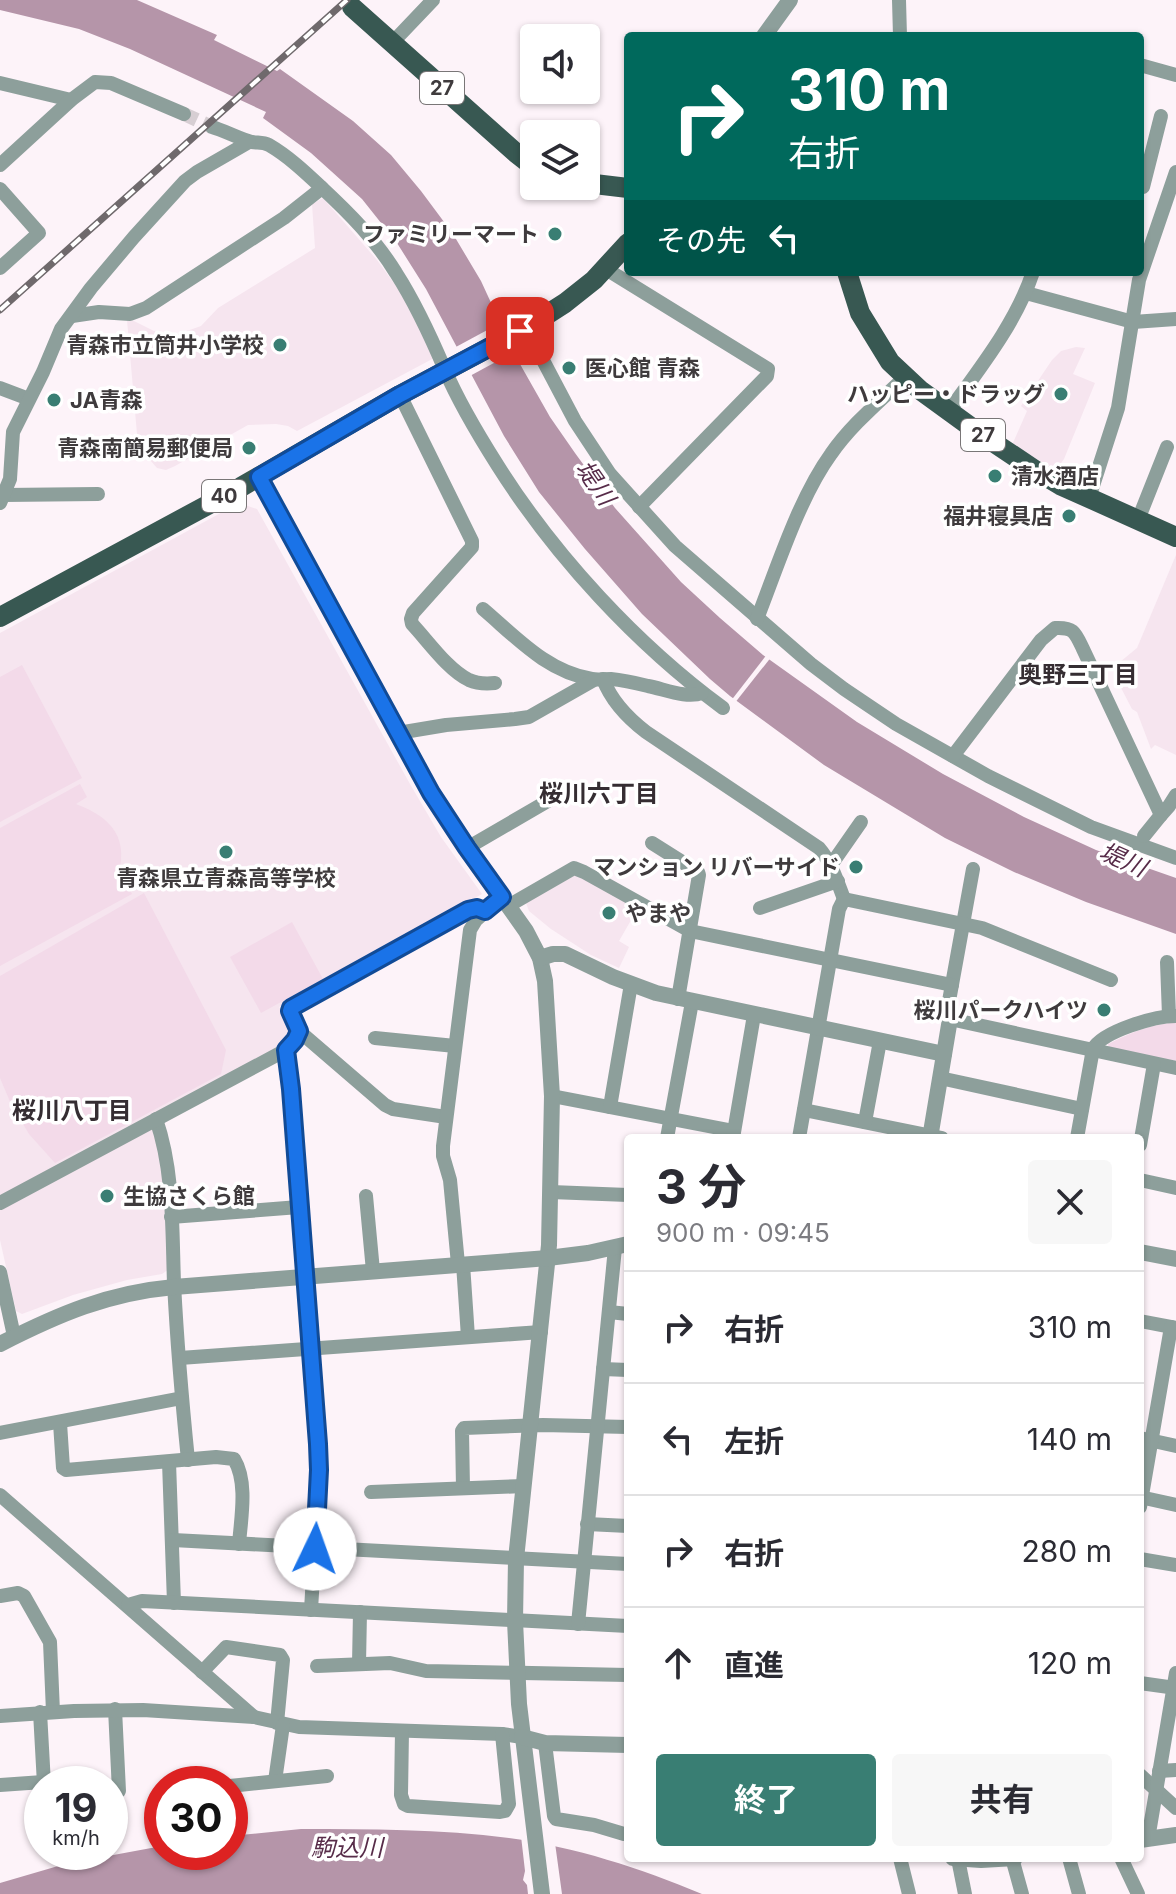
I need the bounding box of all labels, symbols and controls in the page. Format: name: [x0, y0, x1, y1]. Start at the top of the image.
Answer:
map controls: [520, 24, 600, 200]
button: sound: [520, 24, 600, 104]
text: 310 m: [788, 56, 950, 124]
icon: right: [656, 64, 760, 168]
road number: 27: [420, 72, 464, 104]
button: layers: [520, 120, 600, 200]
text: 右折: [788, 131, 860, 175]
icon: left: [762, 216, 806, 260]
place label: ファミリーマート: [363, 221, 539, 247]
text: その先: [656, 222, 746, 258]
marker: ファミリーマート: [546, 225, 564, 243]
pin: [486, 297, 554, 365]
icon: arrive: [498, 309, 542, 353]
place label: 青森市立筒井小学校: [66, 332, 264, 358]
marker: 青森市立筒井小学校: [271, 336, 289, 354]
place label: 医心館 青森: [585, 355, 700, 381]
marker: 医心館 青森: [560, 359, 578, 377]
place label: ハッピー・ドラッグ: [847, 381, 1045, 407]
marker: ハッピー・ドラッグ: [1052, 385, 1070, 403]
place label: JA青森: [70, 387, 143, 413]
marker: JA青森: [45, 391, 63, 409]
road number: 27: [961, 419, 1005, 451]
place label: 青森南簡易郵便局: [57, 435, 233, 461]
marker: 青森南簡易郵便局: [240, 439, 258, 457]
water label: 堤川: [570, 455, 623, 513]
place label: 清水酒店: [1011, 463, 1099, 489]
marker: 清水酒店: [986, 467, 1004, 485]
road number: 40: [202, 480, 246, 512]
place label: 福井寝具店: [943, 503, 1053, 529]
marker: 福井寝具店: [1060, 507, 1078, 525]
district label: 奥野三丁目: [1018, 660, 1138, 689]
district label: 桜川六丁目: [539, 779, 659, 808]
water label: 堤川: [1095, 837, 1154, 884]
marker: 青森県立青森高等学校: [217, 843, 235, 861]
place label: マンション リバーサイド: [593, 854, 840, 880]
marker: マンション リバーサイド: [847, 858, 865, 876]
place label: 青森県立青森高等学校: [116, 865, 336, 891]
place label: やまや: [625, 900, 691, 926]
marker: やまや: [600, 904, 618, 922]
place label: 桜川パークハイツ: [914, 997, 1088, 1023]
marker: 桜川パークハイツ: [1095, 1001, 1113, 1019]
district label: 桜川八丁目: [12, 1096, 132, 1125]
text: 3 分: [656, 1157, 746, 1216]
button: close: [1028, 1160, 1112, 1244]
place label: 生協さくら館: [123, 1183, 255, 1209]
marker: 生協さくら館: [98, 1187, 116, 1205]
text: 900 m · 09:45: [656, 1217, 830, 1248]
icon: right: [656, 1305, 700, 1349]
text: 310 m: [1028, 1309, 1112, 1345]
text: 右折: [724, 1311, 784, 1347]
icon: left: [656, 1417, 700, 1461]
text: 140 m: [1027, 1421, 1112, 1457]
text: 左折: [724, 1423, 784, 1459]
position arrow: [273, 1507, 357, 1591]
icon: right: [656, 1529, 700, 1573]
text: 280 m: [1022, 1533, 1112, 1569]
text: 右折: [724, 1535, 784, 1571]
icon: ahead: [656, 1641, 700, 1685]
text: 120 m: [1028, 1645, 1112, 1681]
text: 直進: [724, 1647, 784, 1683]
button: 終了: [656, 1754, 876, 1846]
button: 共有: [892, 1754, 1112, 1846]
speed limit sign: 30: [144, 1766, 248, 1870]
text: 19: [54, 1783, 98, 1832]
text: km/h: [52, 1826, 100, 1850]
water label: 駒込川: [311, 1833, 386, 1862]

